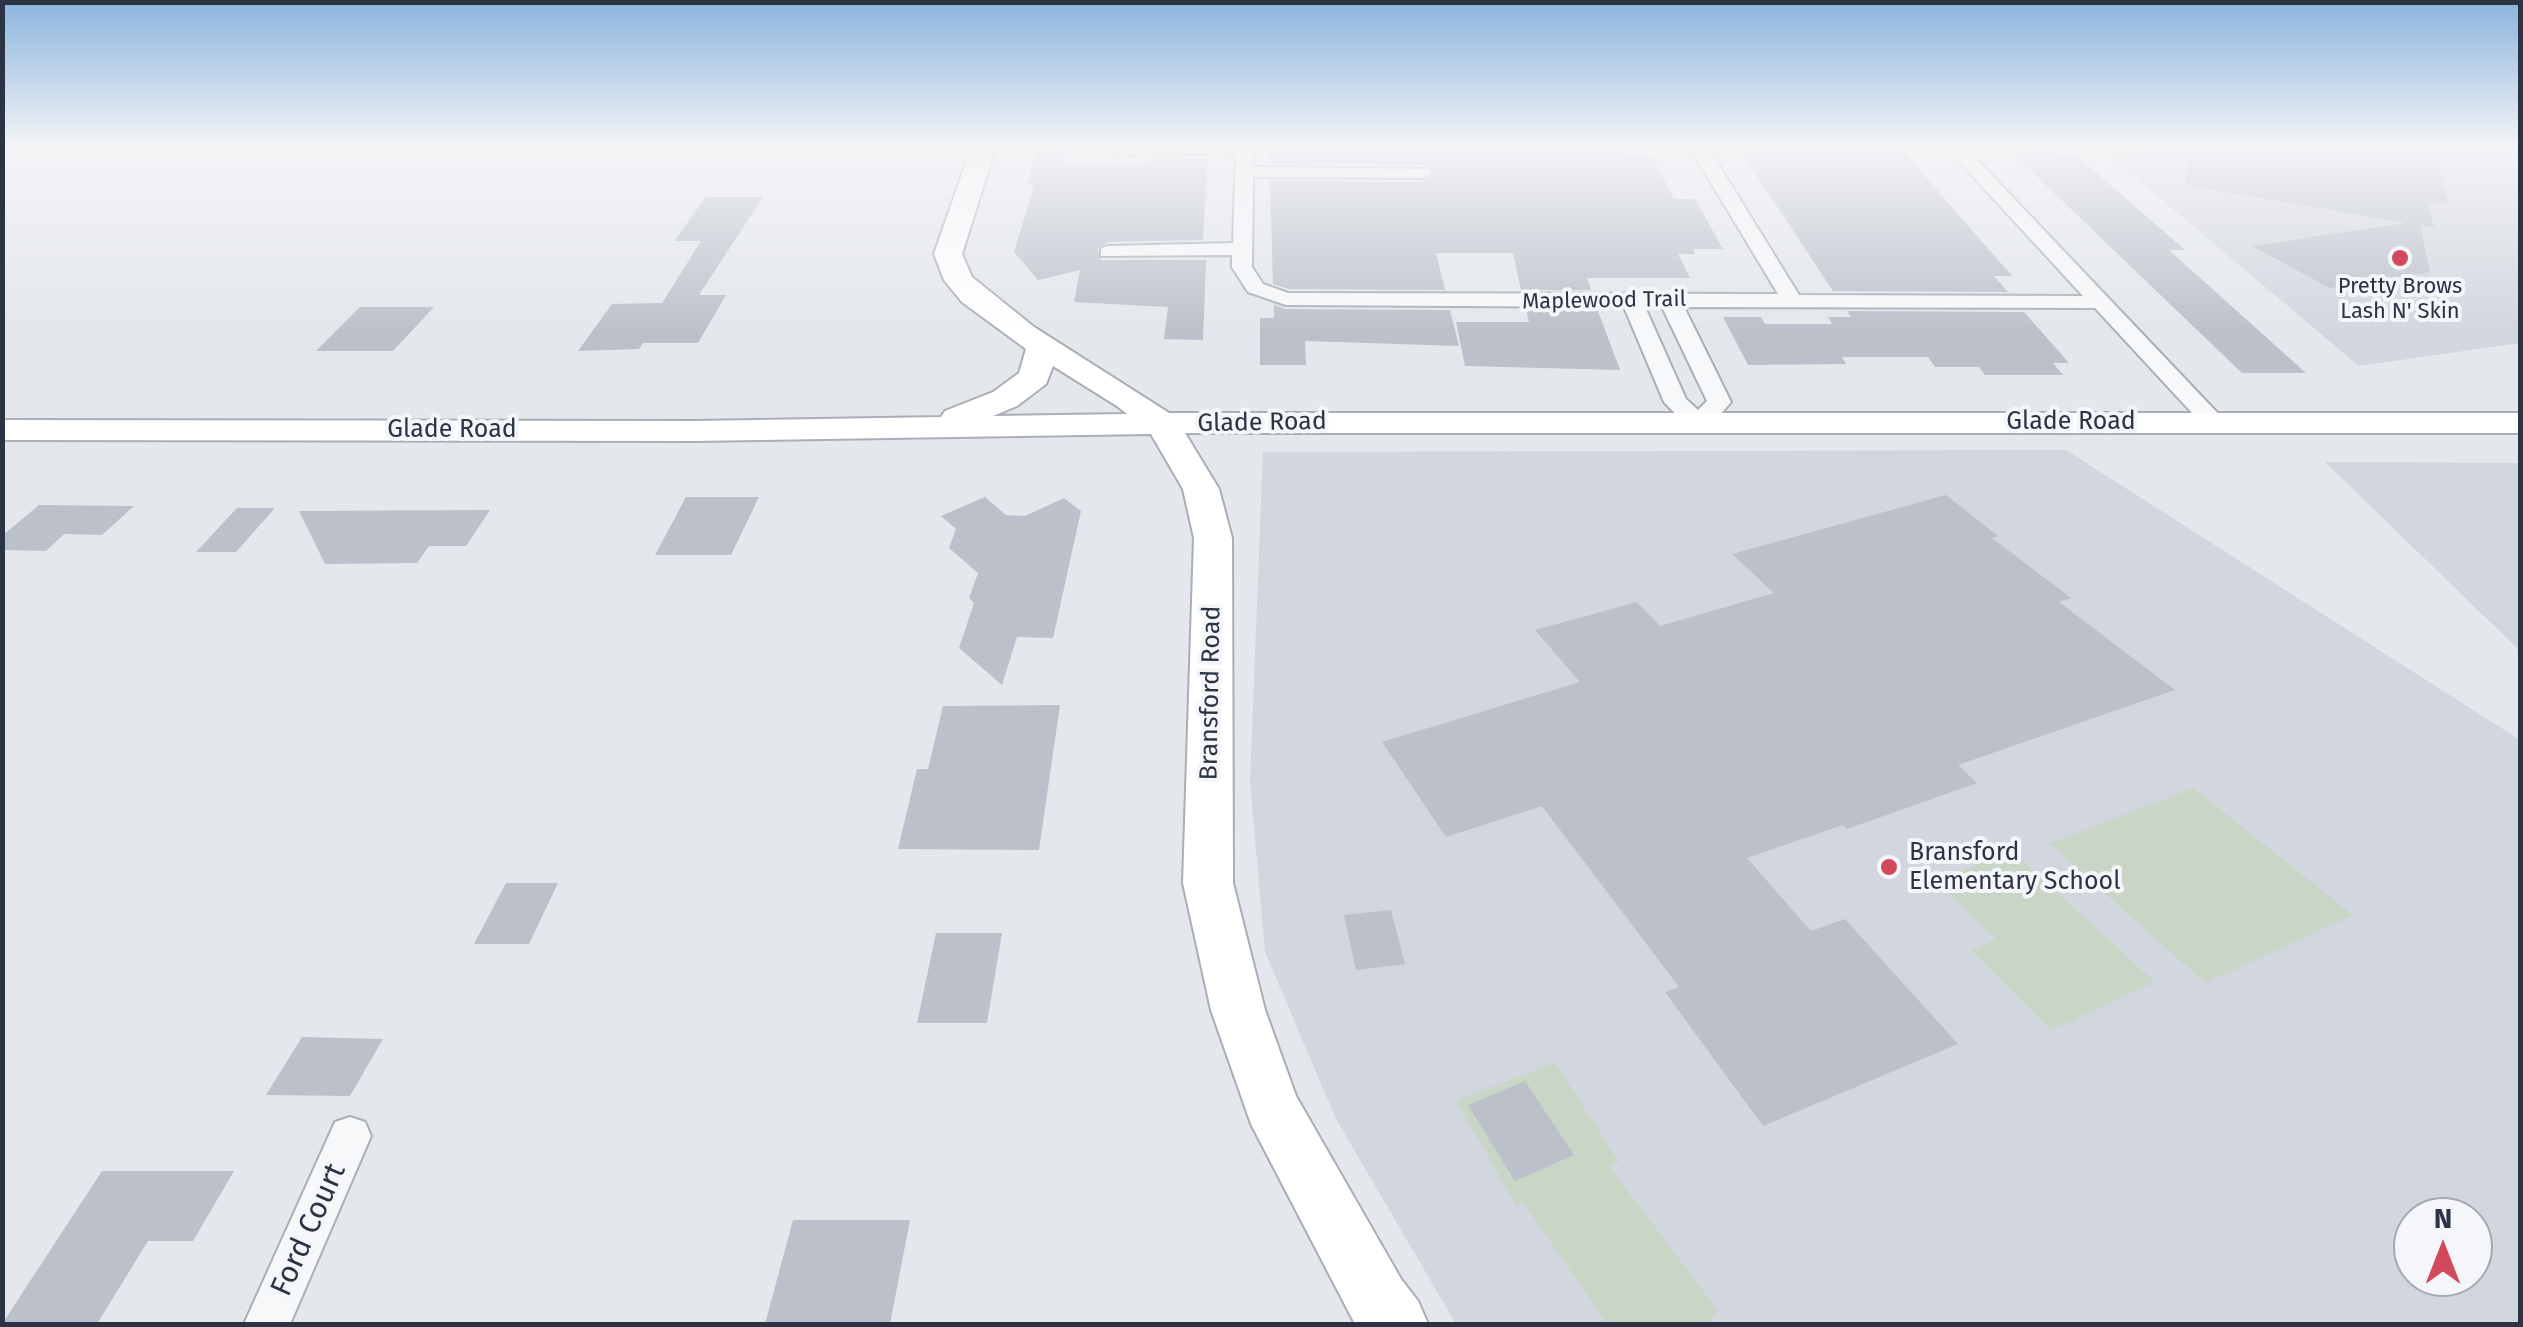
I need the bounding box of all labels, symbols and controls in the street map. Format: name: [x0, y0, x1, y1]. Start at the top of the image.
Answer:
marker: Pretty Brows Lash N' Skin: [2389, 247, 2411, 269]
place label: Pretty Brows Lash N' Skin: [2338, 274, 2462, 326]
street label: Maplewood Trail: [1522, 286, 1686, 316]
street label: Glade Road: [1197, 407, 1327, 439]
street label: Glade Road: [2006, 407, 2136, 437]
street label: Glade Road: [387, 415, 517, 445]
street label: Bransford Road: [1194, 605, 1228, 781]
place label: Bransford Elementary School: [1909, 838, 2120, 897]
marker: Bransford Elementary School: [1878, 856, 1900, 878]
street label: Ford Court: [264, 1158, 354, 1302]
north arrow: [2393, 1197, 2493, 1297]
text: N: [2434, 1202, 2452, 1235]

